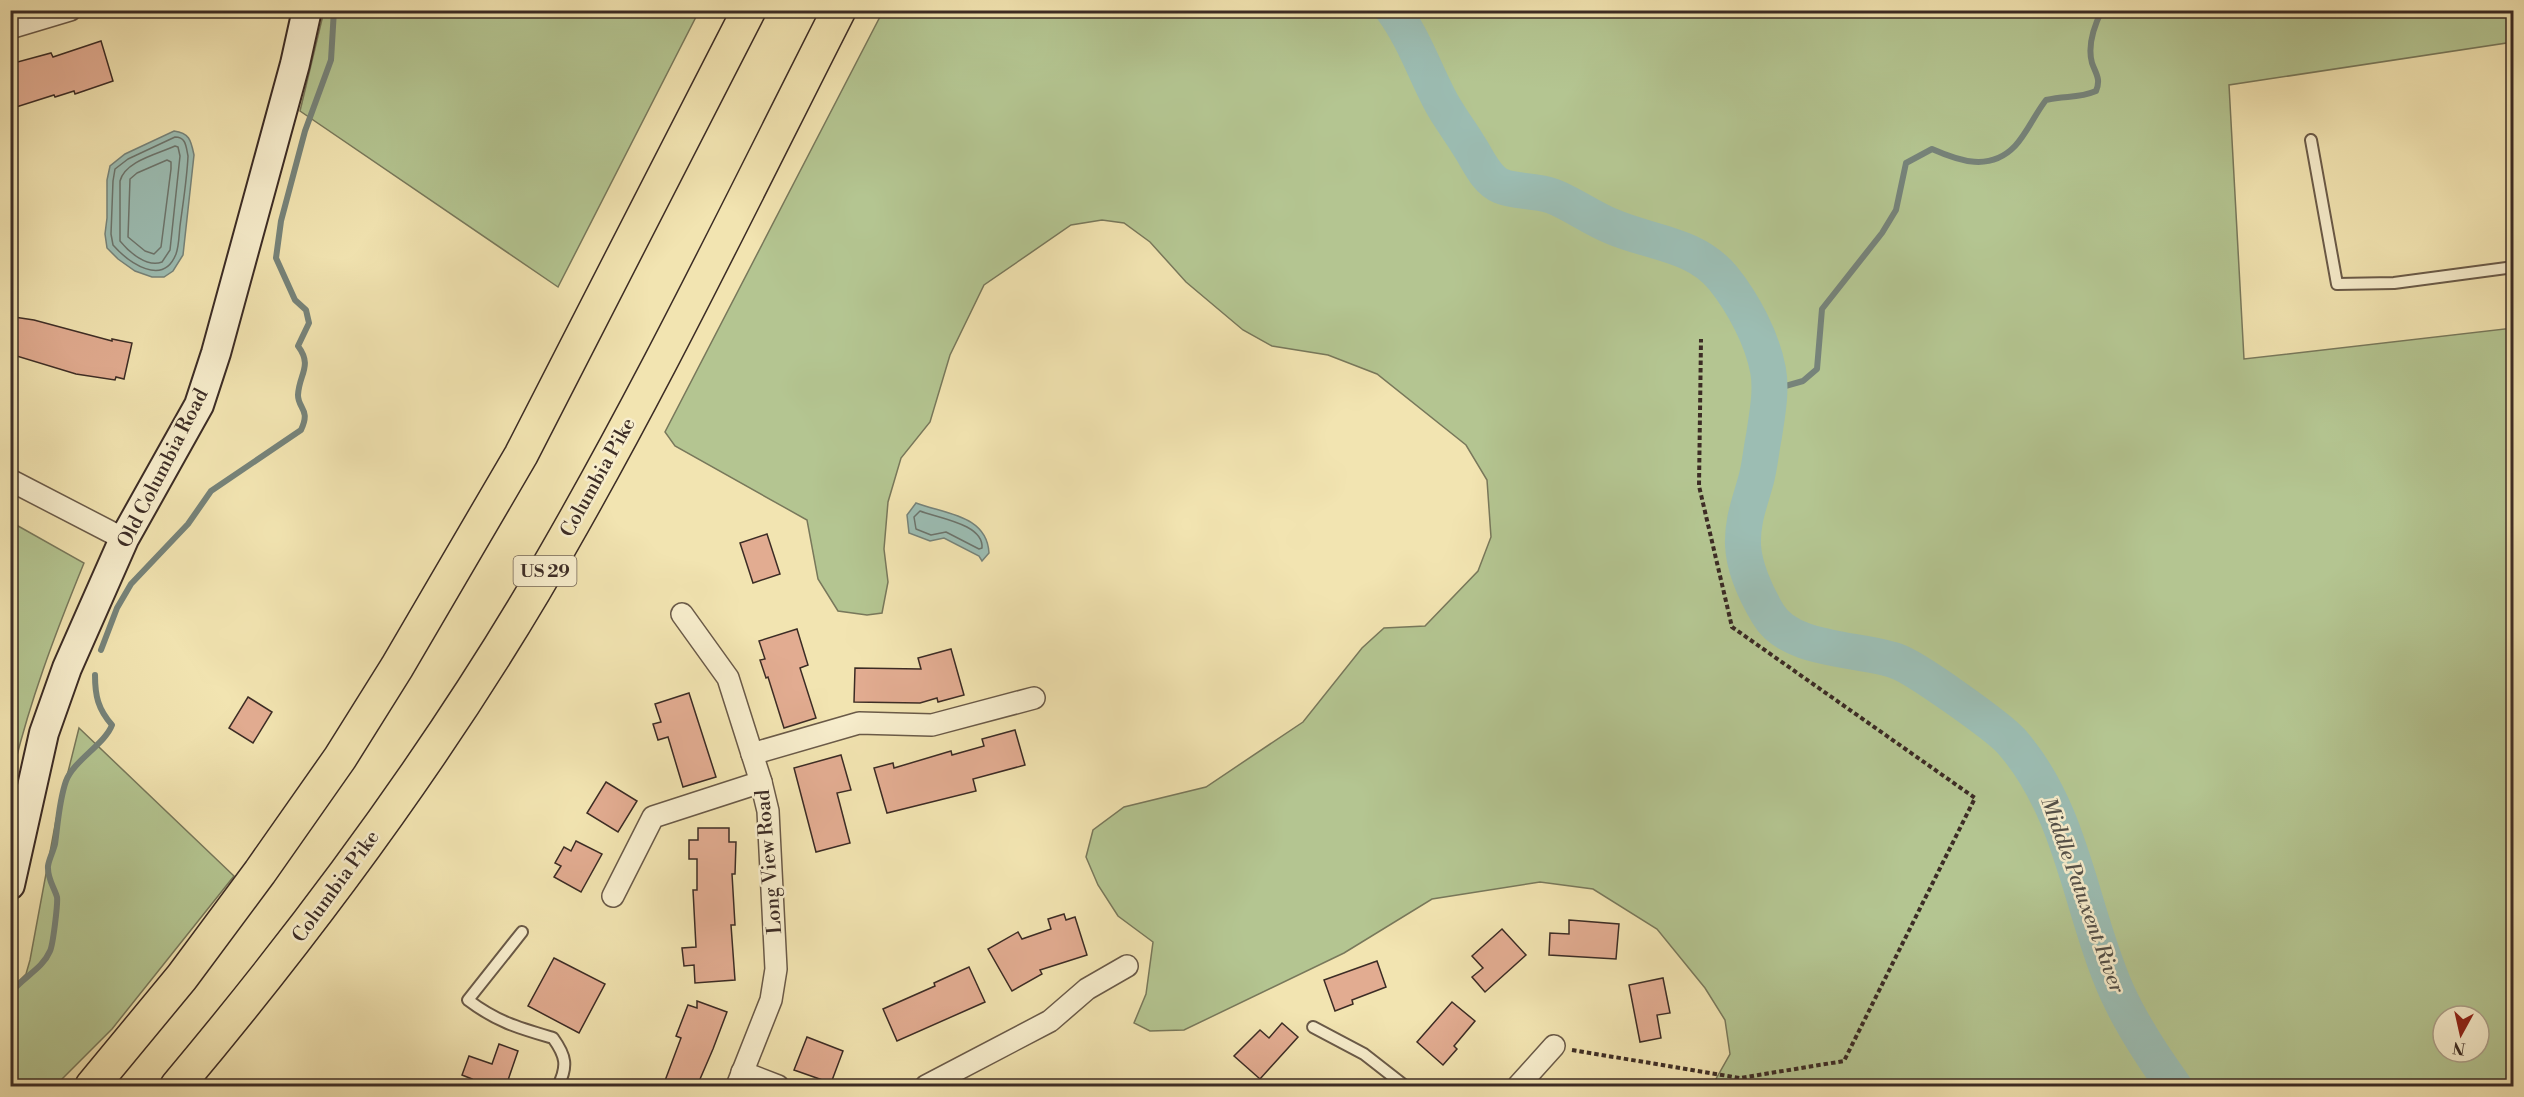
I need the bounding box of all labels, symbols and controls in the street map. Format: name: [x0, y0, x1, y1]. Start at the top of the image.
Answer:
street label: Old Columbia Road: [112, 384, 215, 553]
street label: Columbia Pike: [555, 414, 641, 542]
road number: US 29: [514, 556, 576, 586]
street label: Long View Road: [751, 788, 788, 935]
water label: Middle Patuxent River: [2035, 794, 2130, 998]
street label: Columbia Pike: [287, 826, 385, 948]
north arrow: [2431, 1004, 2491, 1064]
text: N: [2451, 1037, 2467, 1059]

